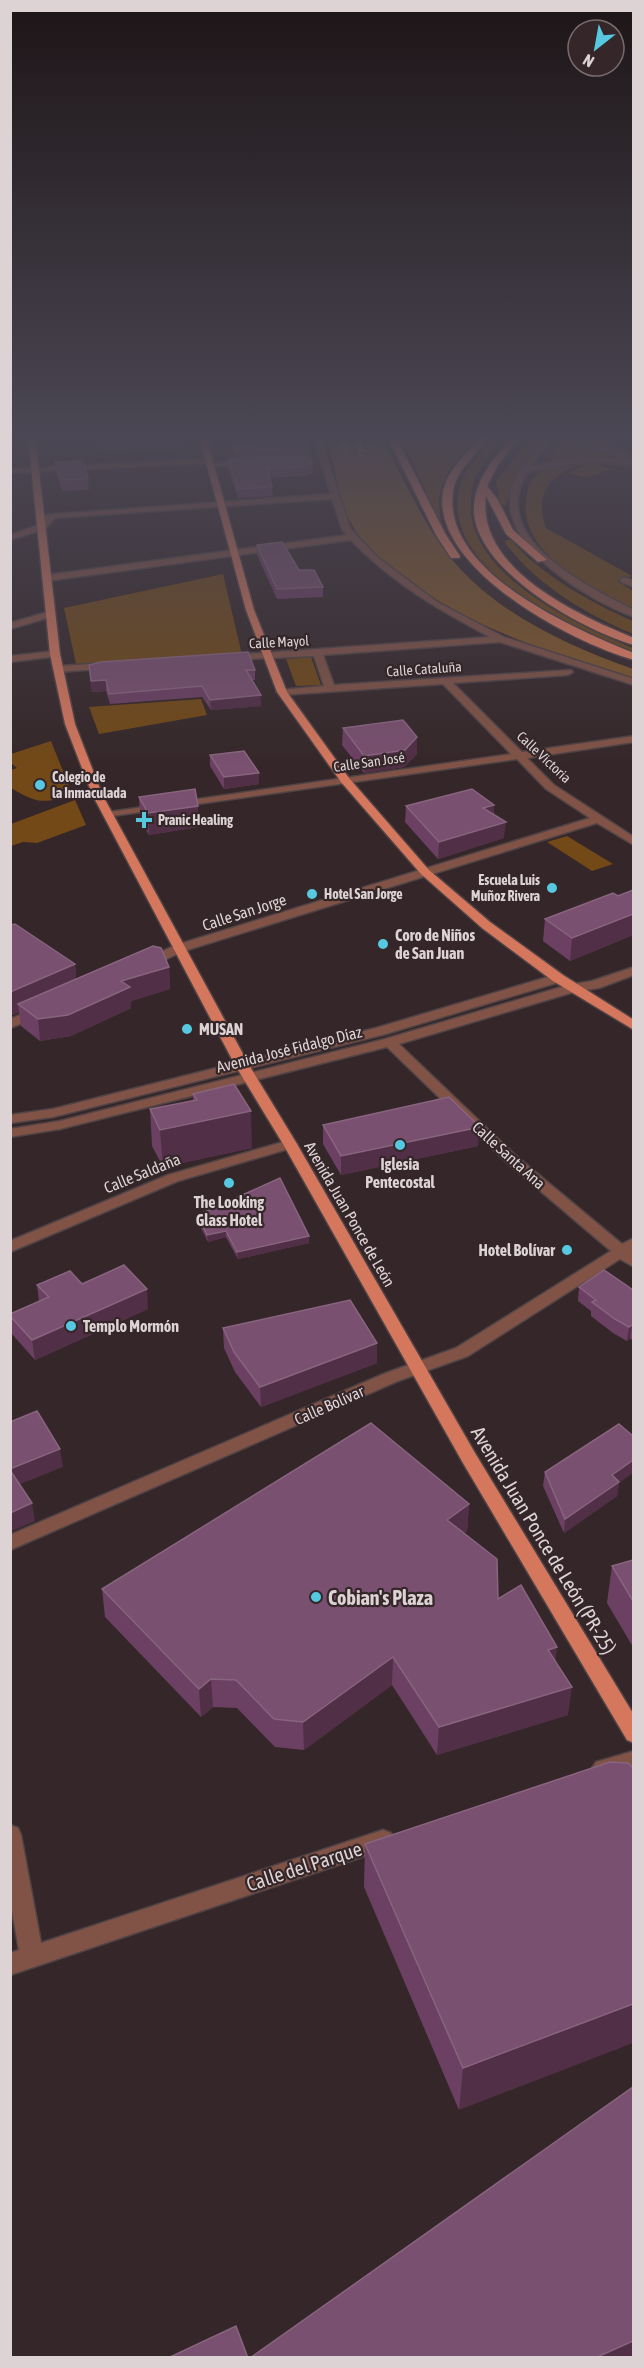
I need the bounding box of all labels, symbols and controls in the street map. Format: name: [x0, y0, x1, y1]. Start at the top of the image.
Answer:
north arrow: [566, 18, 626, 78]
text: N: [580, 51, 597, 71]
street label: Calle Mayol: [249, 632, 310, 652]
street label: Calle Cataluña: [386, 658, 462, 680]
street label: Calle Victoria: [514, 728, 574, 786]
street label: Calle San José: [332, 749, 406, 775]
place label: Colegio de la Inmaculada: [52, 769, 127, 801]
marker: Colegio de la Inmaculada: [33, 778, 47, 792]
marker: Pranic Healing: [135, 811, 153, 829]
place label: Pranic Healing: [158, 812, 234, 828]
place label: Escuela Luis Muñoz Rivera: [471, 872, 540, 904]
marker: Escuela Luis Muñoz Rivera: [545, 881, 559, 895]
place label: Hotel San Jorge: [324, 886, 403, 902]
marker: Hotel San Jorge: [305, 887, 319, 901]
street label: Calle San Jorge: [200, 890, 289, 935]
place label: Coro de Niños de San Juan: [395, 926, 476, 962]
marker: Coro de Niños de San Juan: [376, 937, 390, 951]
place label: MUSAN: [199, 1020, 243, 1038]
marker: MUSAN: [180, 1022, 194, 1036]
street label: Avenida José Fidalgo Díaz: [214, 1022, 364, 1077]
street label: Calle Santa Ana: [469, 1118, 549, 1192]
street label: Avenida Juan Ponce de León: [301, 1138, 399, 1290]
marker: Iglesia Pentecostal: [393, 1138, 407, 1152]
street label: Calle Saldaña: [101, 1150, 183, 1196]
place label: Iglesia Pentecostal: [365, 1155, 436, 1191]
marker: The Looking Glass Hotel: [222, 1176, 236, 1190]
place label: The Looking Glass Hotel: [194, 1193, 264, 1229]
place label: Hotel Bolívar: [478, 1241, 555, 1259]
marker: Hotel Bolívar: [560, 1243, 574, 1257]
place label: Templo Mormón: [83, 1317, 179, 1335]
marker: Templo Mormón: [64, 1319, 78, 1333]
street label: Calle Bolívar: [292, 1382, 367, 1428]
street label: Avenida Juan Ponce de León (PR-25): [467, 1422, 621, 1658]
place label: Cobian's Plaza: [328, 1586, 433, 1609]
marker: Cobian's Plaza: [309, 1590, 323, 1604]
street label: Calle del Parque: [243, 1837, 365, 1895]

